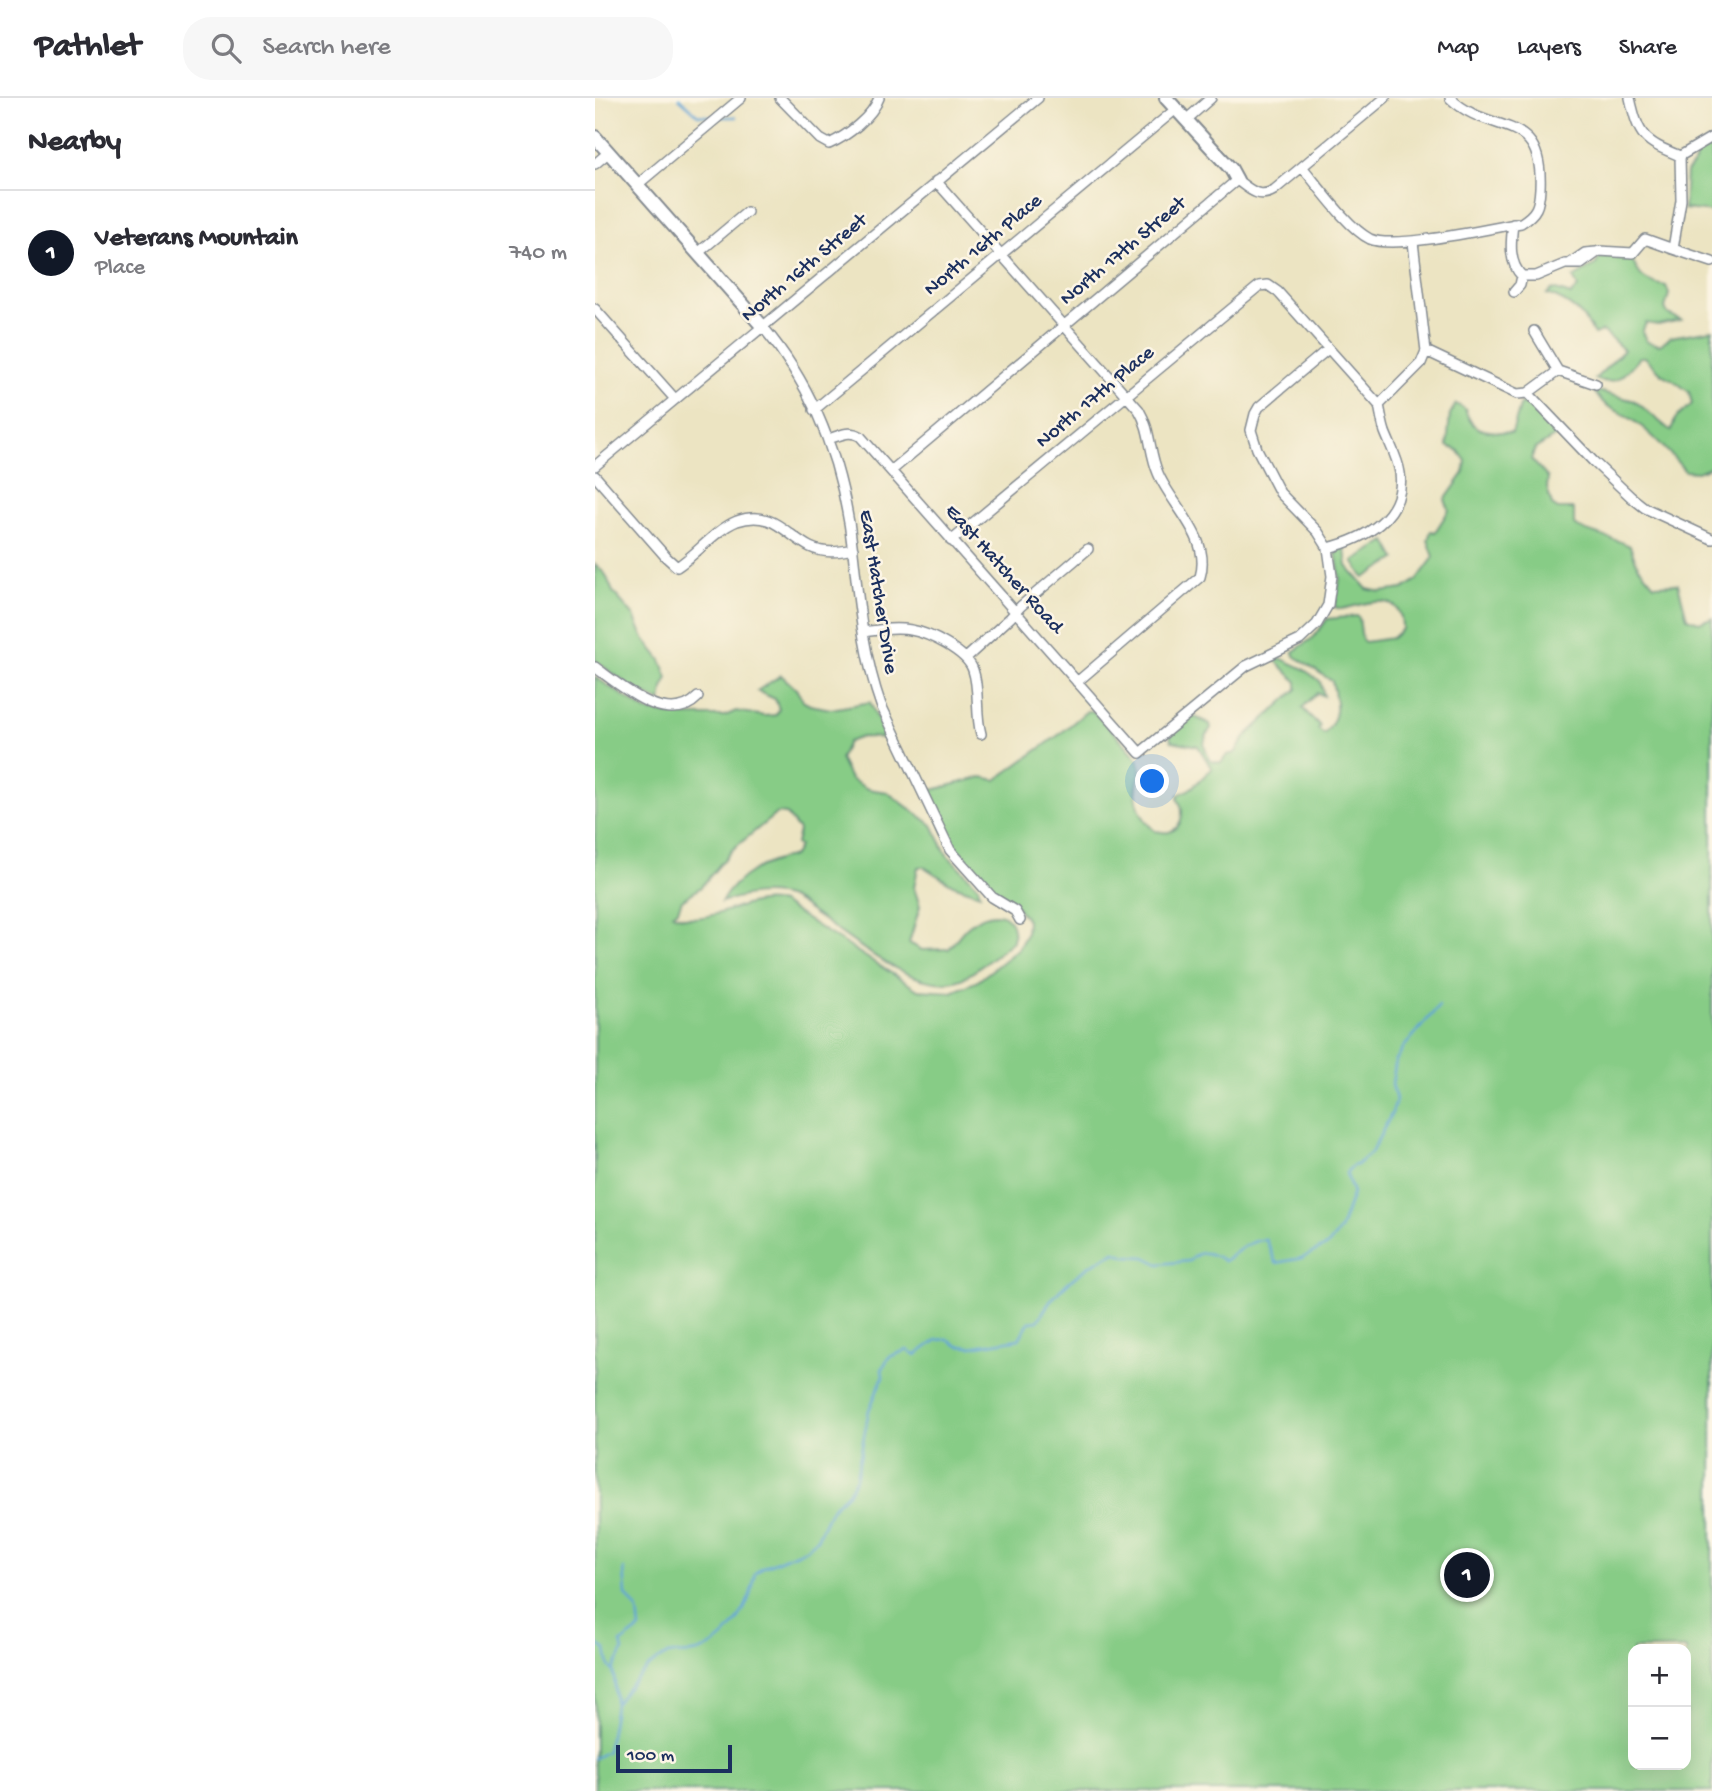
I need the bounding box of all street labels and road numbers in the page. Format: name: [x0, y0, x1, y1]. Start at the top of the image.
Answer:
street label: North 16th Place: [920, 189, 1049, 303]
street label: North 17th Street: [1056, 190, 1194, 312]
street label: North 16th Street: [737, 207, 875, 329]
street label: North 17th Place: [1032, 340, 1161, 455]
street label: East Hatcher Road: [938, 500, 1069, 641]
street label: East Hatcher Drive: [852, 508, 902, 677]

